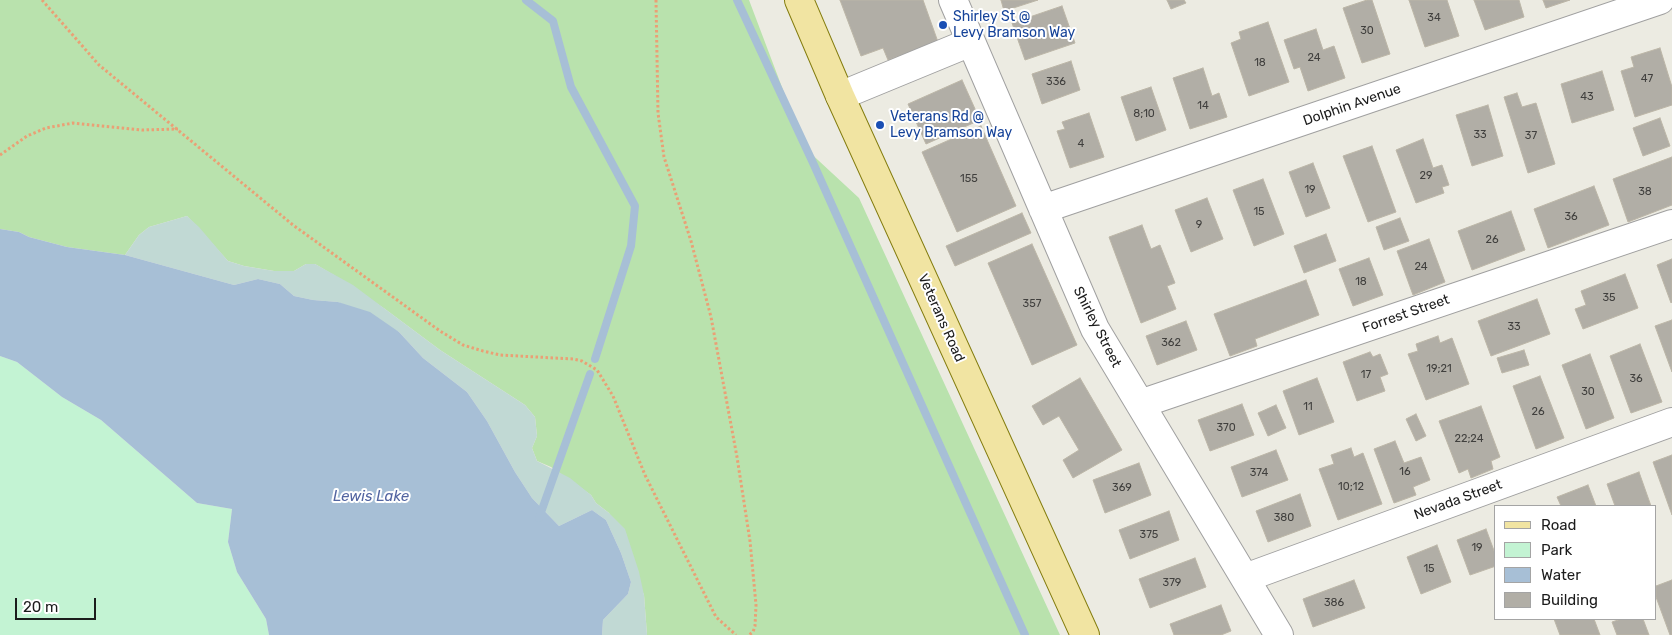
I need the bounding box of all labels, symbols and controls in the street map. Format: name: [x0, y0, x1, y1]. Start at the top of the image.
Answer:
place label: Shirley St @ Levy Bramson Way: [953, 9, 1075, 41]
house number: 34: [1427, 11, 1441, 25]
marker: Shirley St @ Levy Bramson Way: [937, 19, 949, 31]
house number: 30: [1360, 24, 1374, 38]
house number: 24: [1307, 51, 1321, 65]
house number: 18: [1254, 56, 1266, 70]
house number: 47: [1641, 72, 1653, 86]
house number: 336: [1046, 75, 1066, 89]
street label: Dolphin Avenue: [1301, 80, 1403, 130]
house number: 43: [1580, 90, 1594, 104]
house number: 14: [1197, 99, 1209, 113]
house number: 8;10: [1133, 107, 1155, 121]
place label: Veterans Rd @ Levy Bramson Way: [890, 109, 1012, 142]
marker: Veterans Rd @ Levy Bramson Way: [874, 119, 886, 131]
house number: 33: [1473, 128, 1487, 142]
house number: 37: [1525, 129, 1537, 143]
house number: 4: [1078, 137, 1084, 151]
house number: 29: [1420, 169, 1432, 183]
house number: 155: [960, 172, 978, 186]
house number: 19: [1304, 183, 1316, 197]
house number: 38: [1638, 185, 1652, 199]
house number: 15: [1253, 205, 1265, 219]
house number: 36: [1564, 210, 1578, 224]
house number: 9: [1196, 218, 1202, 232]
house number: 26: [1485, 233, 1499, 247]
house number: 24: [1414, 260, 1428, 274]
street label: Veterans Road: [914, 271, 968, 365]
house number: 18: [1355, 275, 1367, 289]
street label: Shirley Street: [1069, 284, 1125, 370]
street label: Forrest Street: [1360, 291, 1452, 337]
house number: 35: [1602, 291, 1616, 305]
house number: 357: [1023, 297, 1041, 311]
house number: 33: [1507, 320, 1521, 334]
house number: 362: [1161, 336, 1181, 350]
house number: 19;21: [1426, 362, 1452, 376]
house number: 17: [1361, 368, 1371, 382]
house number: 36: [1629, 372, 1643, 386]
house number: 30: [1581, 385, 1595, 399]
house number: 11: [1303, 400, 1313, 414]
house number: 26: [1531, 405, 1545, 419]
house number: 370: [1216, 421, 1236, 435]
house number: 22;24: [1454, 432, 1484, 446]
house number: 16: [1399, 465, 1411, 479]
house number: 374: [1250, 466, 1268, 480]
street label: Nevada Street: [1412, 476, 1504, 524]
house number: 10;12: [1338, 480, 1364, 494]
house number: 369: [1112, 481, 1132, 495]
water label: Lewis Lake: [333, 488, 409, 506]
legend: [1494, 505, 1657, 620]
house number: 380: [1274, 511, 1294, 525]
text: Road: [1541, 516, 1577, 534]
house number: 375: [1140, 528, 1158, 542]
house number: 19: [1471, 541, 1483, 555]
text: Park: [1541, 541, 1572, 559]
house number: 15: [1423, 562, 1435, 576]
text: Water: [1541, 566, 1581, 584]
house number: 379: [1163, 576, 1181, 590]
scale bar: [18, 588, 99, 620]
text: Building: [1541, 591, 1598, 609]
house number: 386: [1324, 596, 1344, 610]
text: 20 m: [23, 598, 58, 616]

